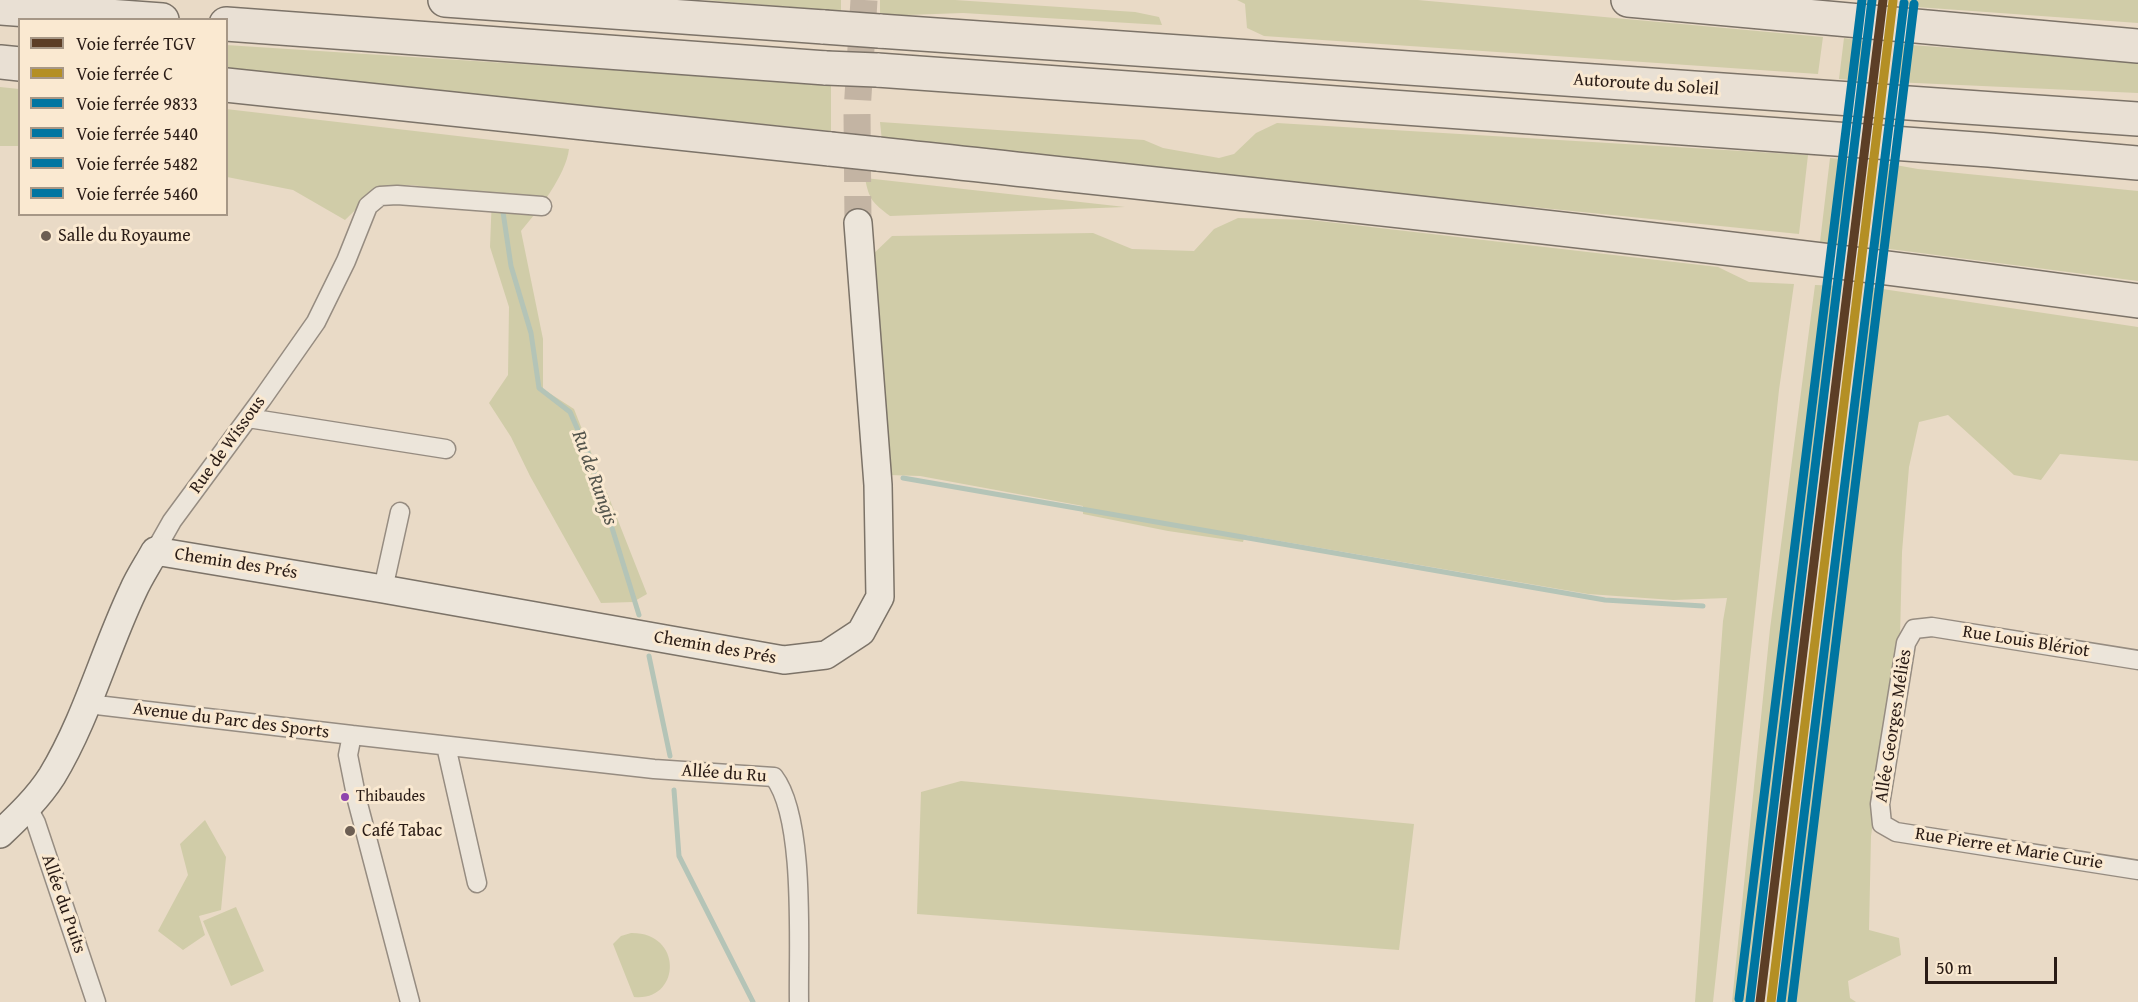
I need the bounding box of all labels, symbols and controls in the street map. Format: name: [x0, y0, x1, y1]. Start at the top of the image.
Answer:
legend: [18, 18, 228, 216]
text: Voie ferrée TGV: [76, 30, 196, 57]
text: Voie ferrée C: [76, 60, 173, 87]
street label: Autoroute du Soleil: [1572, 69, 1720, 101]
text: Voie ferrée 9833: [76, 90, 198, 117]
text: Voie ferrée 5440: [76, 120, 198, 147]
text: Voie ferrée 5482: [76, 150, 198, 177]
text: Voie ferrée 5460: [76, 180, 198, 207]
place label: Salle du Royaume: [58, 225, 191, 247]
marker: Salle du Royaume: [39, 229, 53, 243]
street label: Rue de Wissous: [185, 392, 271, 498]
water label: Ru de Rungis: [566, 427, 622, 529]
street label: Chemin des Prés: [173, 544, 299, 584]
street label: Rue Louis Blériot: [1961, 621, 2091, 663]
street label: Chemin des Prés: [652, 627, 778, 669]
street label: Allée Georges Méliès: [1871, 648, 1917, 804]
street label: Avenue du Parc des Sports: [132, 698, 330, 744]
street label: Allée du Ru: [681, 760, 767, 788]
place label: Thibaudes: [356, 787, 425, 807]
marker: Thibaudes: [339, 791, 351, 803]
place label: Café Tabac: [362, 820, 442, 842]
street label: Rue Pierre et Marie Curie: [1913, 823, 2105, 875]
marker: Café Tabac: [343, 824, 357, 838]
street label: Allée du Puits: [36, 852, 90, 956]
scale bar: [1928, 945, 2060, 983]
text: 50 m: [1936, 954, 1972, 981]

